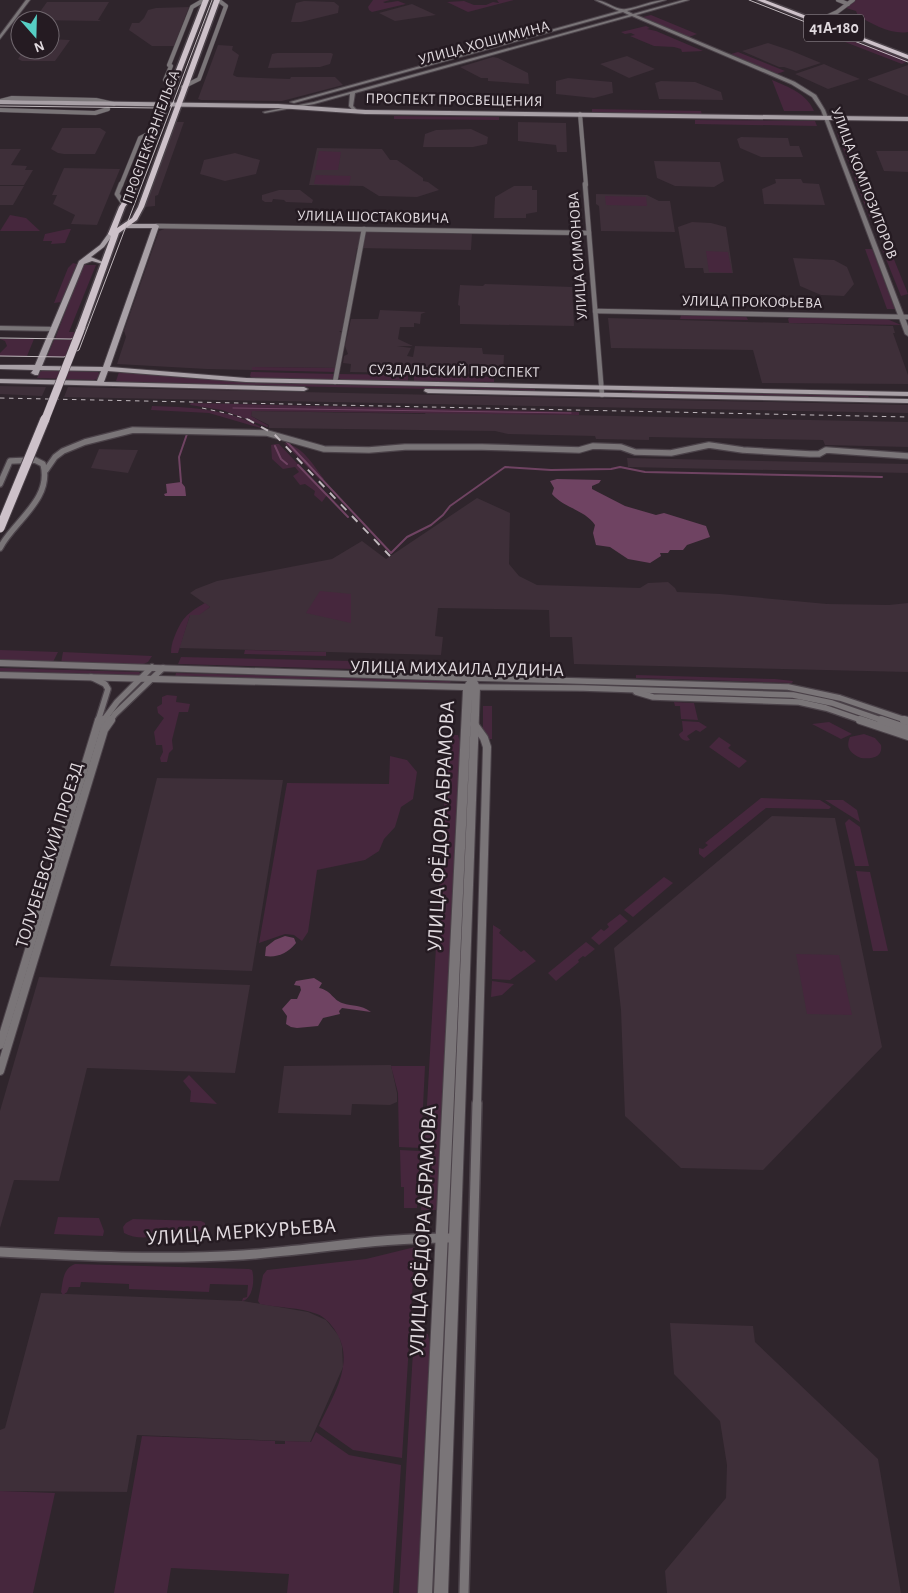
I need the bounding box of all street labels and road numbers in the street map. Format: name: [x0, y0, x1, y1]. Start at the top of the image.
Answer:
road number: 41А-180: [804, 14, 864, 42]
street label: УЛИЦА ХОШИМИНА: [417, 18, 551, 68]
street label: ПРОСПЕКТ ЭНГЕЛЬСА: [120, 68, 182, 206]
street label: ПРОСПЕКТ ПРОСВЕЩЕНИЯ: [365, 91, 543, 109]
street label: УЛИЦА КОМПОЗИТОРОВ: [828, 105, 900, 261]
street label: УЛИЦА СИМОНОВА: [566, 191, 590, 321]
street label: УЛИЦА ШОСТАКОВИЧА: [297, 208, 449, 226]
street label: УЛИЦА ПРОКОФЬЕВА: [682, 293, 822, 311]
street label: СУЗДАЛЬСКИЙ ПРОСПЕКТ: [368, 362, 540, 380]
street label: УЛИЦА МИХАИЛА ДУДИНА: [350, 658, 564, 680]
street label: УЛИЦА ФЁДОРА АБРАМОВА: [423, 700, 458, 952]
street label: ТОЛУБЕЕВСКИЙ ПРОЕЗД: [11, 760, 87, 950]
street label: УЛИЦА ФЁДОРА АБРАМОВА: [405, 1105, 440, 1357]
street label: УЛИЦА МЕРКУРЬЕВА: [145, 1215, 337, 1249]

